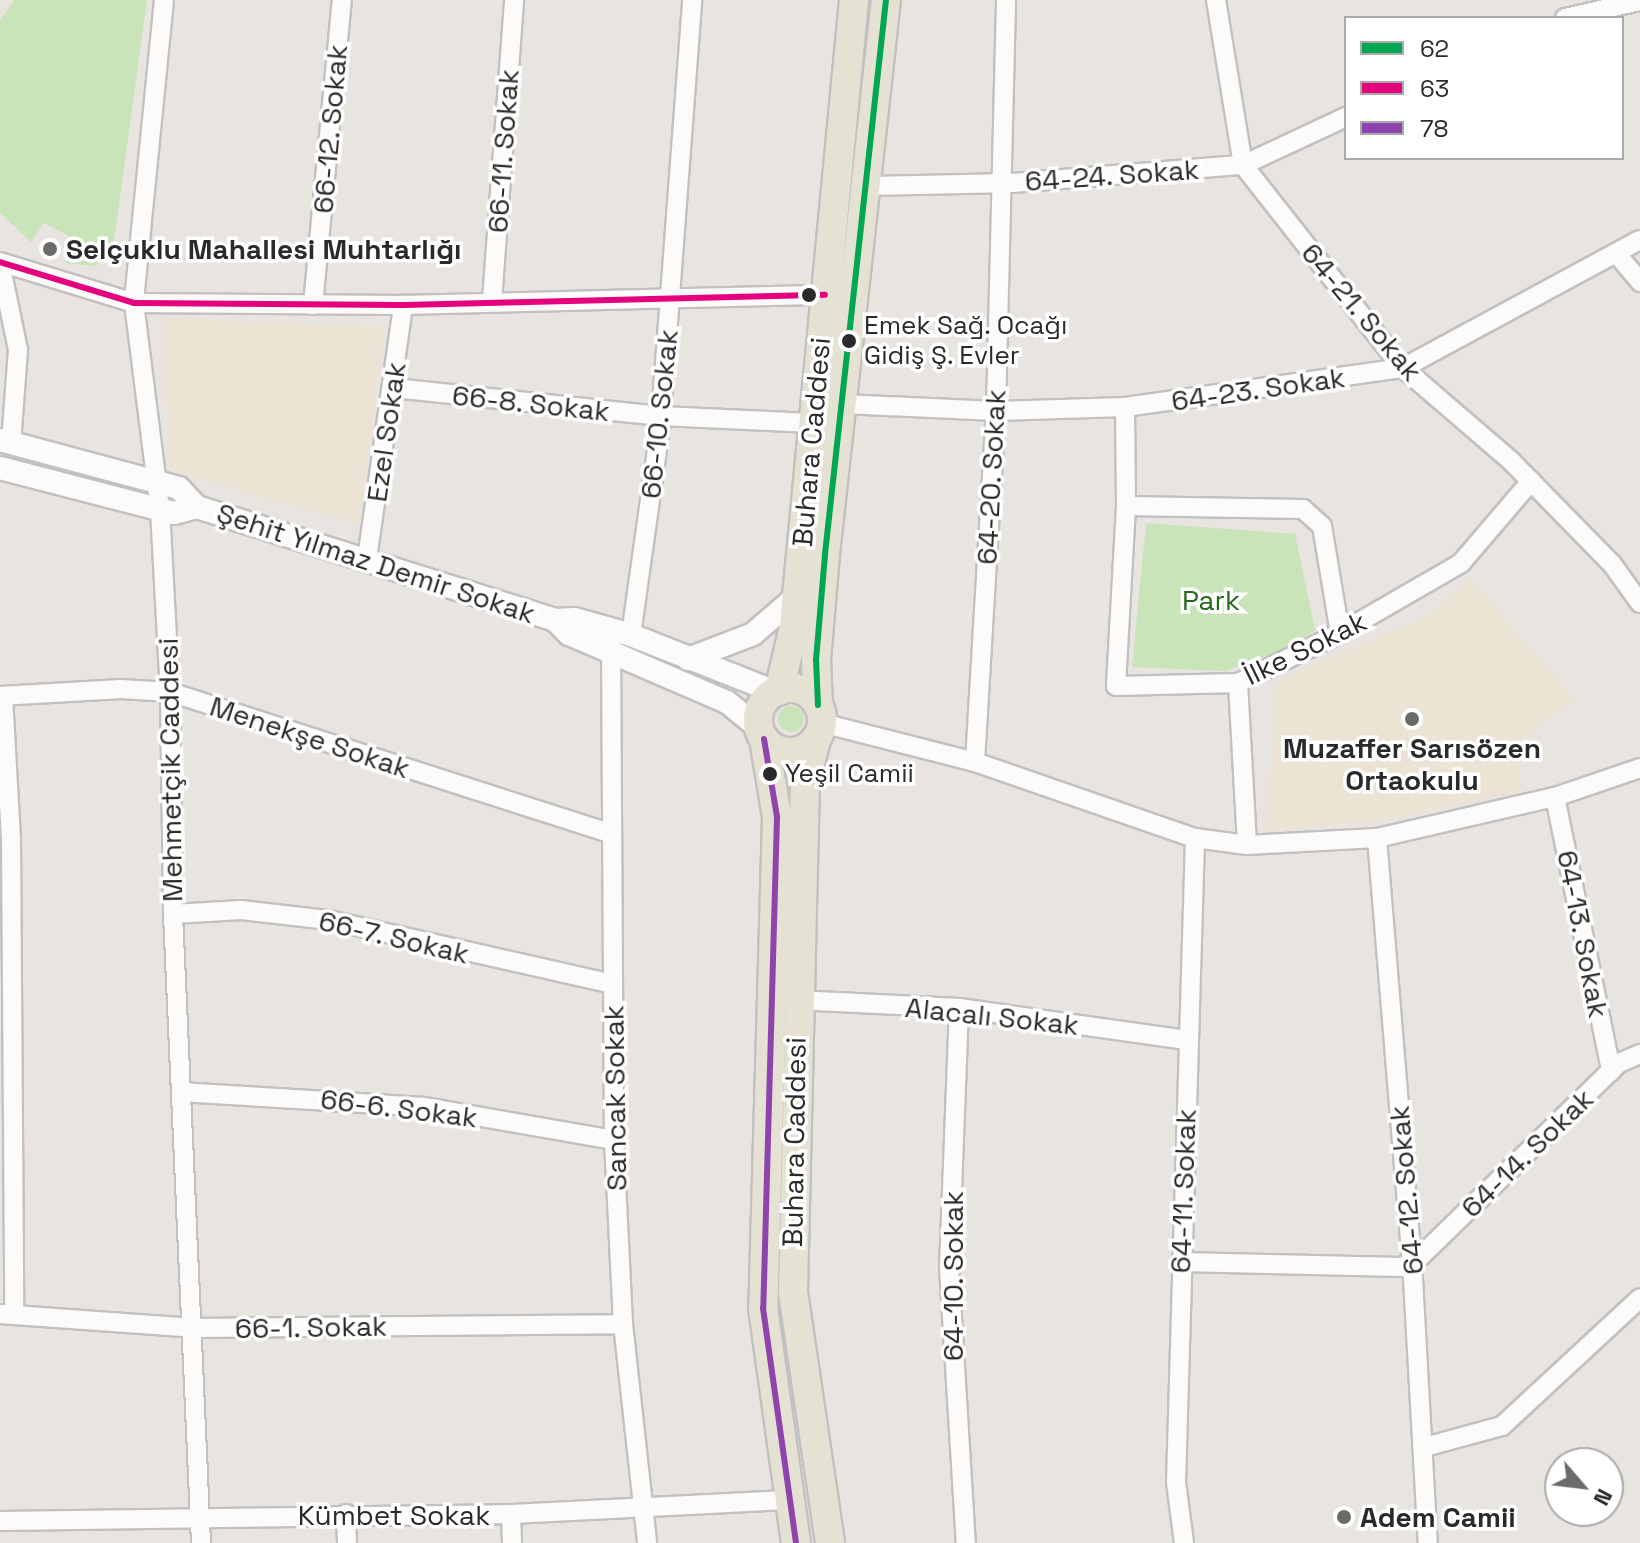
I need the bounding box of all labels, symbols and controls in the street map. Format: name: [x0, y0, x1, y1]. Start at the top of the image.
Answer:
legend: [1344, 16, 1624, 160]
text: 62: [1420, 33, 1449, 64]
street label: 66-12. Sokak: [306, 43, 354, 215]
street label: 66-11. Sokak: [480, 67, 526, 235]
text: 63: [1420, 73, 1449, 104]
text: 78: [1420, 113, 1448, 144]
street label: 64-24. Sokak: [1023, 152, 1201, 198]
place label: Selçuklu Mahallesi Muhtarlığı: [66, 232, 461, 266]
street label: 64-21. Sokak: [1294, 236, 1430, 388]
marker: Selçuklu Mahallesi Muhtarlığı: [41, 240, 59, 258]
unlabelled marker: [801, 287, 817, 303]
place label: Emek Sağ. Ocağı Gidiş Ş. Evler: [864, 310, 1068, 372]
street label: 66-10. Sokak: [633, 327, 685, 501]
marker: Emek Sağ. Ocağı Gidiş Ş. Evler: [841, 333, 857, 349]
street label: Buhara Caddesi: [785, 336, 837, 548]
street label: Ezel Sokak: [360, 360, 412, 504]
street label: 64-23. Sokak: [1169, 360, 1347, 418]
street label: 66-8. Sokak: [450, 378, 612, 428]
street label: 64-20. Sokak: [970, 388, 1012, 566]
street label: Şehit Yılmaz Demir Sokak: [213, 496, 539, 630]
park label: Park: [1182, 583, 1240, 617]
street label: İlke Sokak: [1238, 604, 1372, 692]
street label: Mehmetçik Caddesi: [151, 638, 189, 902]
street label: Menekşe Sokak: [206, 689, 414, 785]
marker: Muzaffer Sarısözen Ortaokulu: [1403, 710, 1421, 728]
place label: Muzaffer Sarısözen Ortaokulu: [1283, 731, 1541, 797]
place label: Yeşil Camii: [785, 758, 914, 790]
marker: Yeşil Camii: [762, 766, 778, 782]
street label: 64-13. Sokak: [1550, 847, 1616, 1021]
street label: 66-7. Sokak: [315, 903, 473, 971]
street label: Alacalı Sokak: [904, 990, 1080, 1042]
street label: Sancak Sokak: [597, 1005, 633, 1191]
street label: Buhara Caddesi: [775, 1037, 813, 1247]
street label: 64-14. Sokak: [1454, 1081, 1600, 1225]
street label: 66-6. Sokak: [318, 1082, 480, 1134]
street label: 64-12. Sokak: [1382, 1104, 1430, 1276]
street label: 64-11. Sokak: [1163, 1108, 1203, 1274]
street label: 64-10. Sokak: [936, 1190, 970, 1362]
street label: 66-1. Sokak: [234, 1309, 388, 1345]
north arrow: [1544, 1447, 1624, 1527]
text: N: [1588, 1484, 1619, 1510]
street label: Kümbet Sokak: [298, 1498, 490, 1532]
place label: Adem Camii: [1360, 1500, 1516, 1534]
marker: Adem Camii: [1335, 1508, 1353, 1526]

